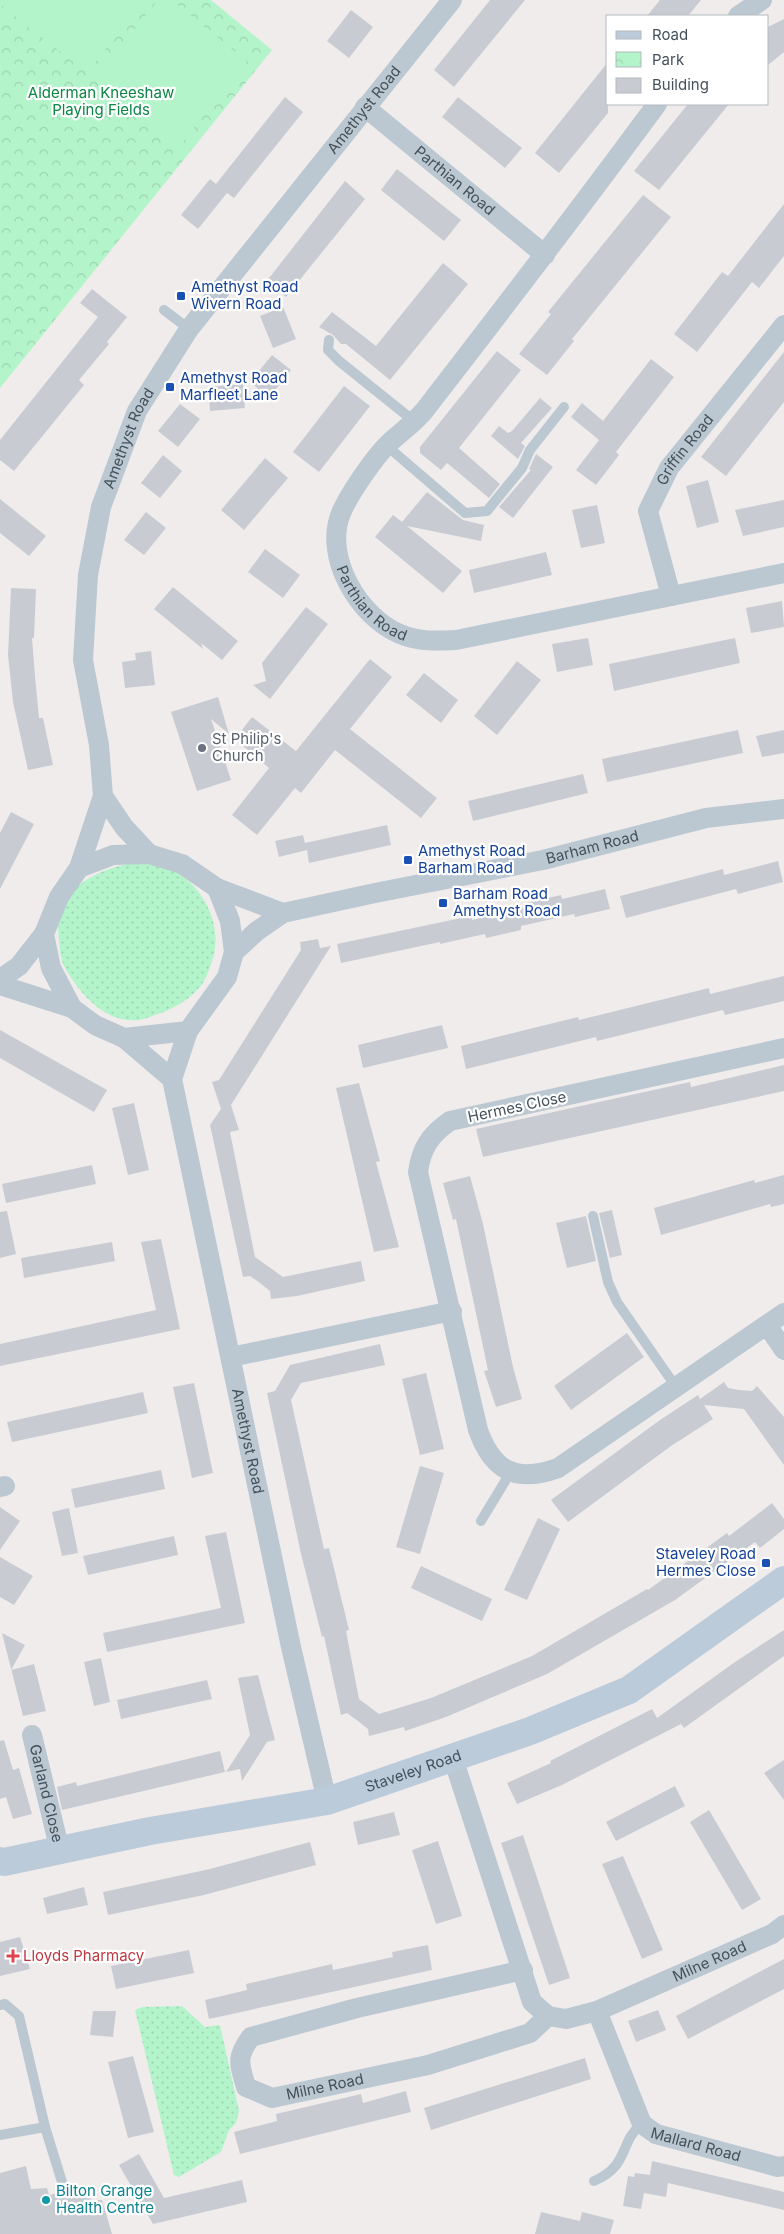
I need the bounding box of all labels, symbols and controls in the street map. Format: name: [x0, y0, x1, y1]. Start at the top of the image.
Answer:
legend: [606, 15, 769, 105]
text: Road: [652, 25, 688, 44]
text: Park: [652, 50, 685, 69]
street label: Amethyst Road: [323, 62, 405, 158]
text: Building: [652, 75, 709, 94]
park label: Alderman Kneeshaw Playing Fields: [28, 83, 174, 119]
street label: Parthian Road: [411, 141, 499, 219]
place label: Amethyst Road Wivern Road: [191, 277, 298, 313]
marker: Amethyst Road Wivern Road: [175, 290, 187, 302]
place label: Amethyst Road Marfleet Lane: [180, 368, 287, 404]
marker: Amethyst Road Marfleet Lane: [164, 381, 176, 393]
street label: Amethyst Road: [99, 384, 158, 491]
street label: Griffin Road: [652, 410, 717, 488]
street label: Parthian Road: [332, 563, 410, 645]
place label: St Philip's Church: [212, 729, 282, 765]
marker: St Philip's Church: [196, 742, 208, 754]
street label: Barham Road: [544, 826, 641, 868]
place label: Amethyst Road Barham Road: [418, 841, 525, 877]
marker: Amethyst Road Barham Road: [402, 854, 414, 866]
place label: Barham Road Amethyst Road: [453, 884, 560, 920]
marker: Barham Road Amethyst Road: [437, 897, 449, 909]
street label: Hermes Close: [466, 1087, 568, 1126]
street label: Amethyst Road: [228, 1386, 269, 1496]
place label: Staveley Road Hermes Close: [655, 1544, 756, 1580]
marker: Staveley Road Hermes Close: [760, 1557, 772, 1569]
street label: Garland Close: [26, 1742, 68, 1844]
street label: Staveley Road: [362, 1745, 464, 1796]
street label: Milne Road: [669, 1936, 749, 1986]
place label: Lloyds Pharmacy: [23, 1946, 145, 1965]
marker: Lloyds Pharmacy: [7, 1950, 19, 1962]
street label: Milne Road: [284, 2069, 365, 2104]
street label: Mallard Road: [649, 2123, 743, 2166]
place label: Bilton Grange Health Centre: [56, 2181, 154, 2217]
marker: Bilton Grange Health Centre: [40, 2194, 52, 2206]

